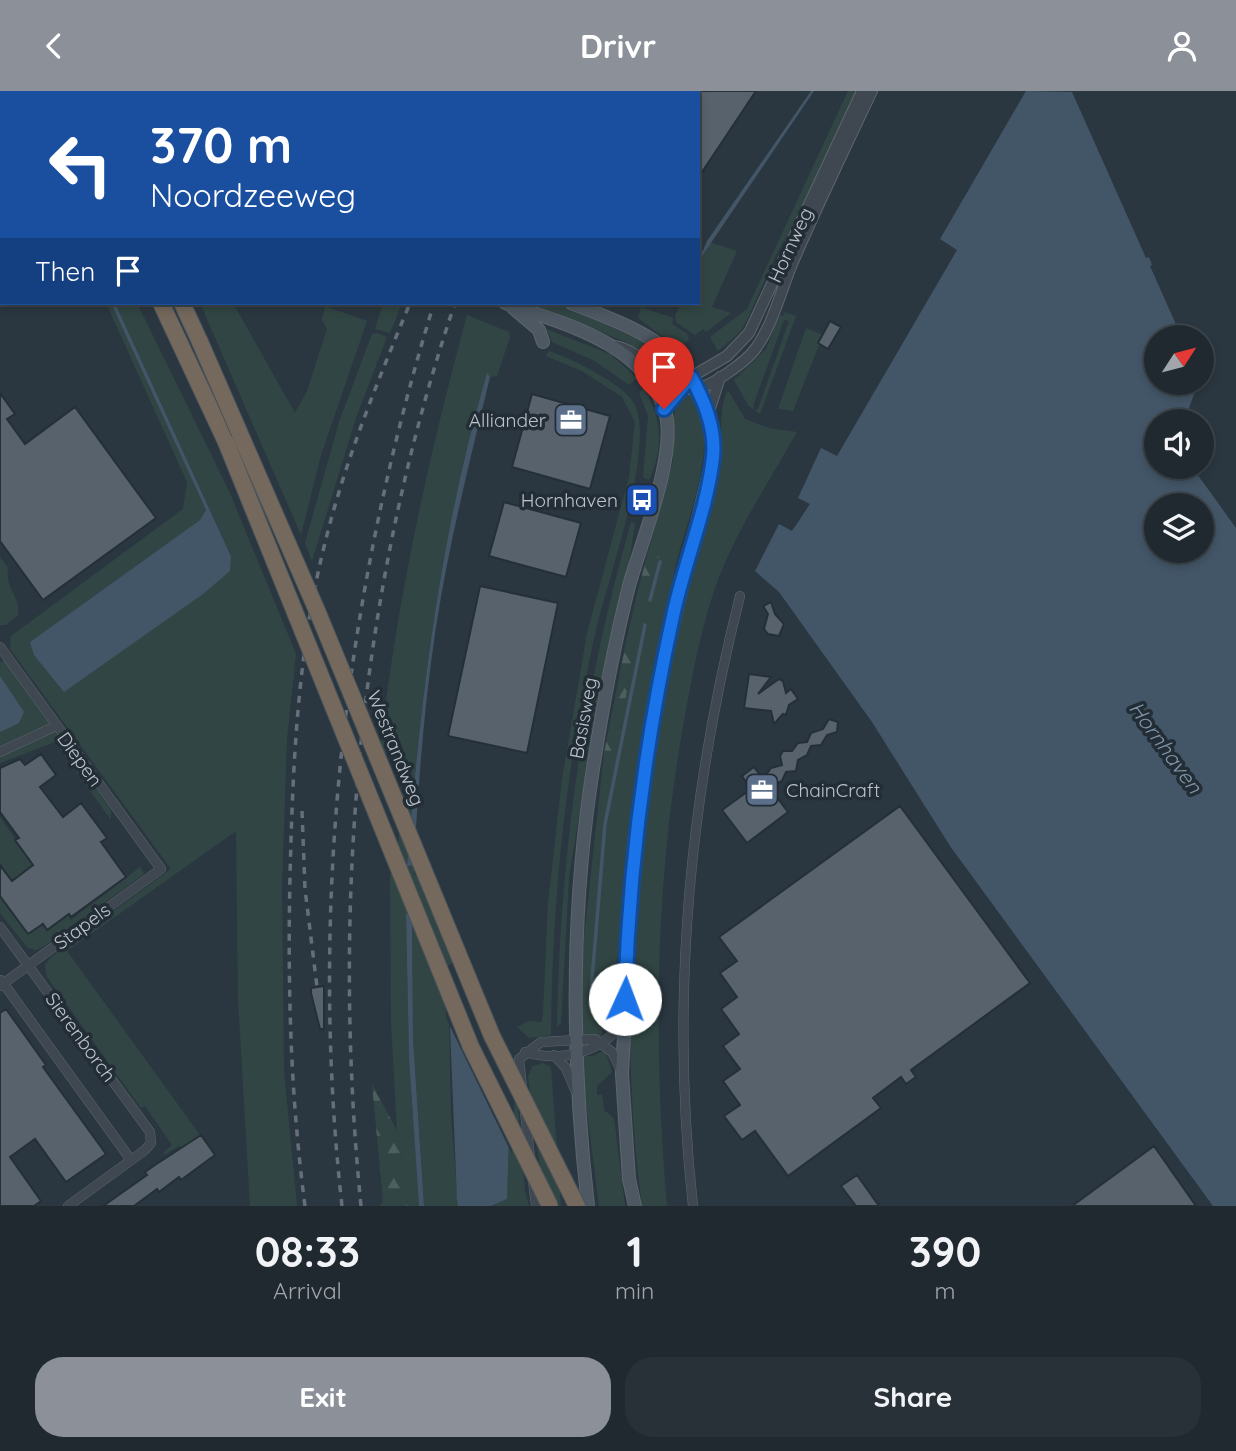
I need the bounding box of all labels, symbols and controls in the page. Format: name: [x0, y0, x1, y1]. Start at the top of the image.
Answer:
text: Drivr: [580, 26, 656, 66]
icon: back: [35, 27, 73, 65]
icon: person: [1163, 27, 1201, 65]
text: 370 m: [150, 114, 292, 175]
icon: left: [35, 119, 126, 210]
text: Noordzeeweg: [150, 175, 356, 215]
street label: Hornweg: [762, 204, 818, 286]
icon: arrive: [109, 252, 147, 290]
text: Then: [35, 255, 95, 288]
north arrow: [1144, 325, 1214, 395]
map controls: [1144, 325, 1214, 563]
pin: [634, 337, 694, 409]
icon: arrive: [645, 348, 683, 386]
office icon: Alliander: [552, 401, 590, 439]
place label: Alliander: [469, 408, 547, 432]
button: sound: [1144, 409, 1214, 479]
bus stop icon: Hornhaven: [623, 481, 661, 519]
place label: Hornhaven: [521, 488, 618, 512]
button: layers: [1144, 493, 1214, 563]
street label: Basisweg: [564, 675, 602, 761]
street label: Westrandweg: [362, 687, 430, 809]
water label: Hornhaven: [1124, 696, 1209, 799]
street label: Diepen: [52, 727, 108, 791]
office icon: ChainCraft: [743, 771, 781, 809]
place label: ChainCraft: [786, 778, 880, 802]
street label: Stapels: [49, 897, 115, 955]
position arrow: [588, 962, 662, 1036]
street label: Sierenborch: [41, 988, 121, 1086]
text: 08:33: [255, 1225, 360, 1278]
text: 1: [626, 1225, 643, 1278]
text: 390: [909, 1225, 981, 1278]
text: Arrival: [273, 1276, 342, 1305]
text: min: [615, 1276, 654, 1305]
text: m: [935, 1276, 956, 1305]
button: Exit: [35, 1357, 611, 1437]
button: Share: [625, 1357, 1201, 1437]

